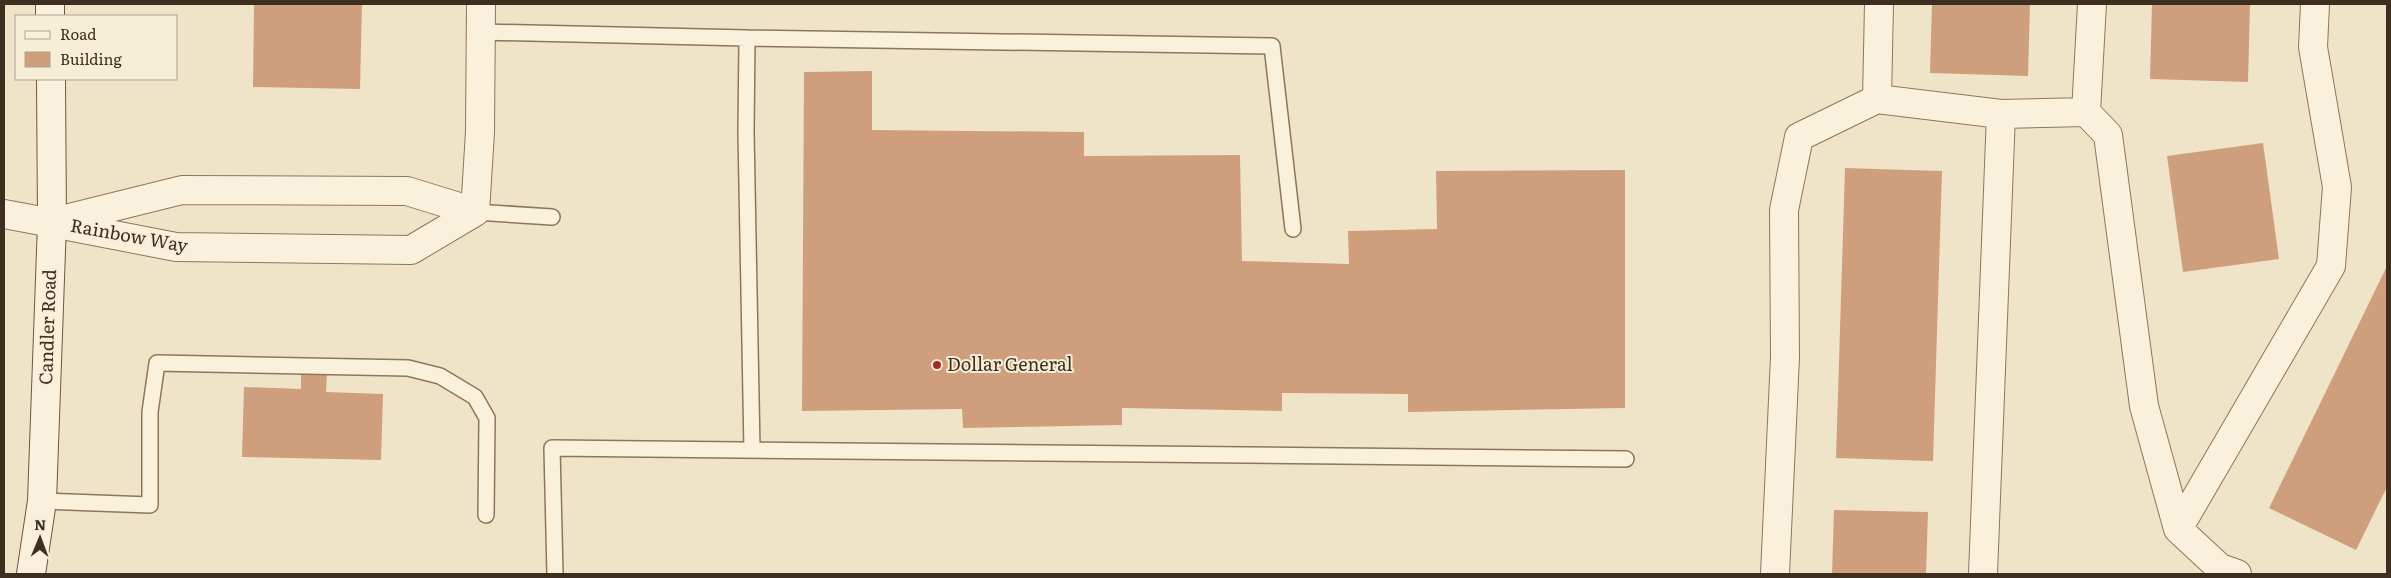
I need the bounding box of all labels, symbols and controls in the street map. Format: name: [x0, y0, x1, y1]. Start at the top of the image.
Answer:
legend: [15, 15, 178, 80]
text: Road: [60, 22, 96, 45]
text: Building: [60, 47, 122, 70]
street label: Rainbow Way: [68, 211, 191, 258]
street label: Candler Road: [31, 269, 62, 385]
place label: Dollar General: [947, 350, 1073, 377]
marker: Dollar General: [931, 359, 943, 371]
north arrow: [15, 513, 65, 563]
text: N: [34, 514, 47, 534]

